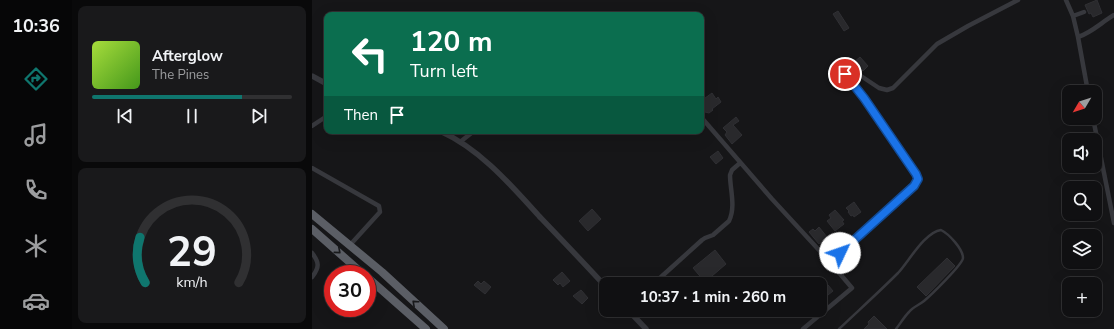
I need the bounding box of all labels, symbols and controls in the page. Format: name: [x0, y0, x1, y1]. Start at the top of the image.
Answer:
text: 10:36: [12, 14, 60, 38]
text: 120 m: [410, 23, 493, 61]
icon: left: [344, 28, 396, 80]
text: Afterglow: [152, 46, 223, 66]
pin: [828, 57, 862, 91]
text: Turn left: [410, 59, 478, 83]
icon: arrive: [834, 63, 856, 85]
icon: directions: [22, 65, 50, 93]
text: The Pines: [152, 66, 209, 84]
north arrow: [1062, 85, 1102, 125]
map controls: [1062, 85, 1102, 317]
icon: arrive: [386, 104, 408, 126]
icon: previous: [114, 105, 136, 127]
icon: pause: [181, 105, 203, 127]
icon: next: [248, 105, 270, 127]
text: Then: [344, 105, 378, 125]
icon: music: [22, 121, 50, 149]
button: sound: [1062, 133, 1102, 173]
icon: phone: [22, 176, 50, 204]
button: search: [1062, 181, 1102, 221]
text: 29: [167, 224, 217, 281]
button: layers: [1062, 229, 1102, 269]
icon: climate: [22, 232, 50, 260]
position arrow: [819, 232, 861, 274]
one-way arrow: [333, 247, 340, 254]
speed limit sign: 30: [324, 265, 376, 317]
text: km/h: [176, 273, 208, 292]
button: +: [1062, 277, 1102, 317]
icon: car: [22, 287, 50, 315]
text: 10:37 · 1 min · 260 m: [640, 287, 786, 307]
one-way arrow: [412, 301, 420, 308]

